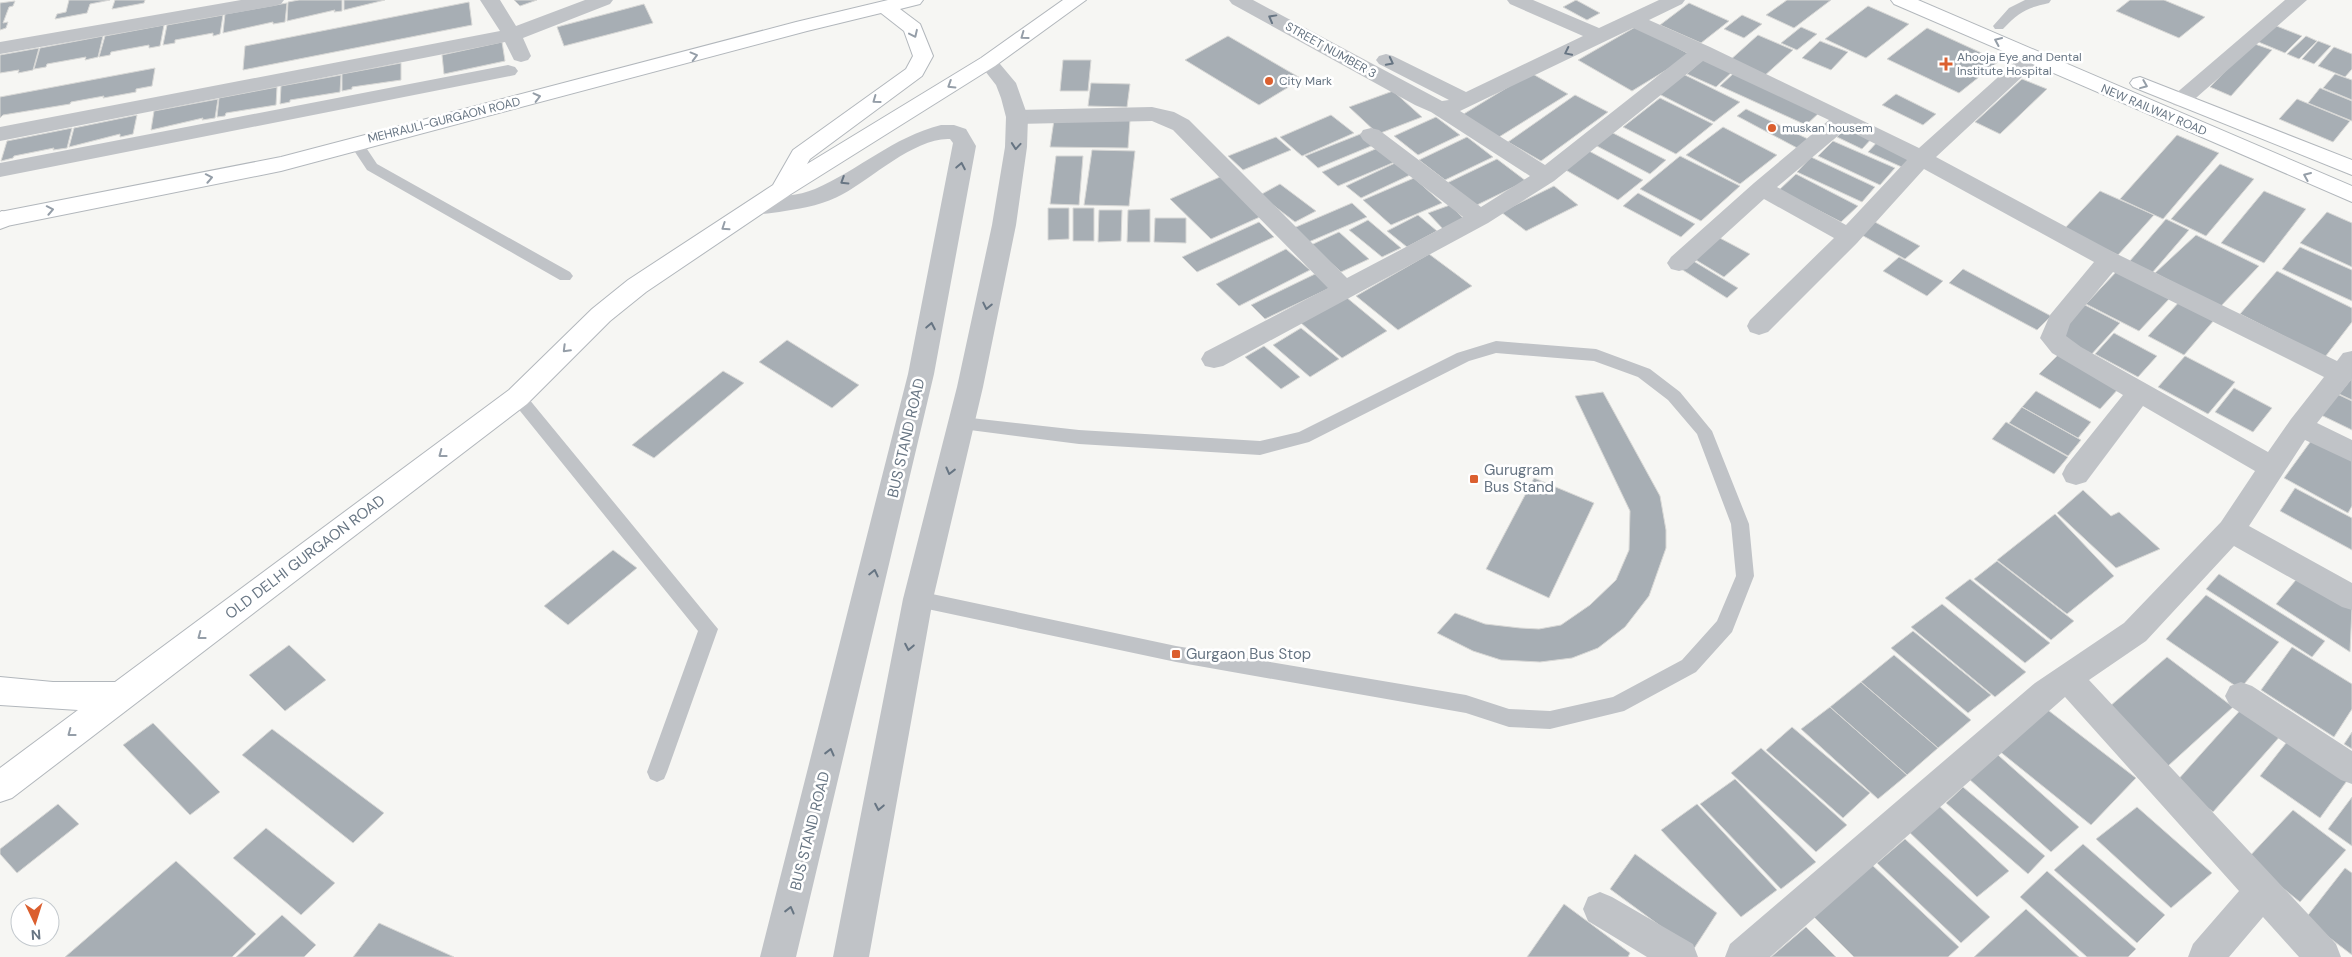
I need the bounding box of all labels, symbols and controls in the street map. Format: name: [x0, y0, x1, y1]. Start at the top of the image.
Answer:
one-way arrow: [1269, 14, 1278, 24]
street label: STREET NUMBER 3: [1283, 18, 1379, 82]
one-way arrow: [908, 29, 918, 38]
one-way arrow: [1021, 30, 1030, 39]
one-way arrow: [1994, 37, 2003, 48]
one-way arrow: [1564, 46, 1573, 56]
place label: Ahooja Eye and Dental Institute Hospital: [1957, 49, 2082, 79]
one-way arrow: [689, 51, 698, 61]
one-way arrow: [1385, 56, 1394, 66]
marker: Ahooja Eye and Dental Institute Hospital: [1939, 57, 1953, 71]
place label: City Mark: [1279, 73, 1332, 89]
marker: City Mark: [1263, 75, 1275, 87]
one-way arrow: [948, 79, 957, 88]
one-way arrow: [2139, 79, 2148, 89]
street label: NEW RAILWAY ROAD: [2099, 80, 2209, 140]
one-way arrow: [532, 92, 540, 102]
street label: MEHRAULI-GURGAON ROAD: [366, 93, 522, 147]
one-way arrow: [872, 94, 882, 103]
place label: muskan housem: [1782, 120, 1873, 136]
marker: muskan housem: [1766, 122, 1778, 134]
one-way arrow: [1011, 142, 1022, 150]
one-way arrow: [956, 162, 966, 171]
one-way arrow: [2303, 171, 2312, 182]
one-way arrow: [205, 173, 214, 184]
one-way arrow: [841, 175, 850, 185]
one-way arrow: [46, 205, 54, 215]
one-way arrow: [721, 221, 731, 230]
one-way arrow: [982, 302, 993, 310]
one-way arrow: [925, 321, 935, 330]
one-way arrow: [563, 343, 572, 352]
street label: BUS STAND ROAD: [883, 376, 929, 500]
one-way arrow: [438, 448, 448, 457]
place label: Gurugram Bus Stand: [1484, 460, 1554, 497]
one-way arrow: [946, 466, 956, 474]
marker: Gurugram Bus Stand: [1468, 473, 1480, 485]
street label: OLD DELHI GURGAON ROAD: [221, 490, 389, 624]
one-way arrow: [868, 568, 879, 577]
one-way arrow: [198, 630, 207, 638]
one-way arrow: [905, 643, 915, 651]
place label: Gurgaon Bus Stop: [1186, 644, 1311, 664]
marker: Gurgaon Bus Stop: [1170, 648, 1182, 660]
one-way arrow: [68, 728, 77, 736]
one-way arrow: [824, 749, 834, 757]
street label: BUS STAND ROAD: [786, 769, 834, 893]
one-way arrow: [875, 802, 885, 811]
north arrow: [10, 897, 60, 947]
one-way arrow: [784, 905, 795, 914]
text: N: [30, 926, 42, 944]

